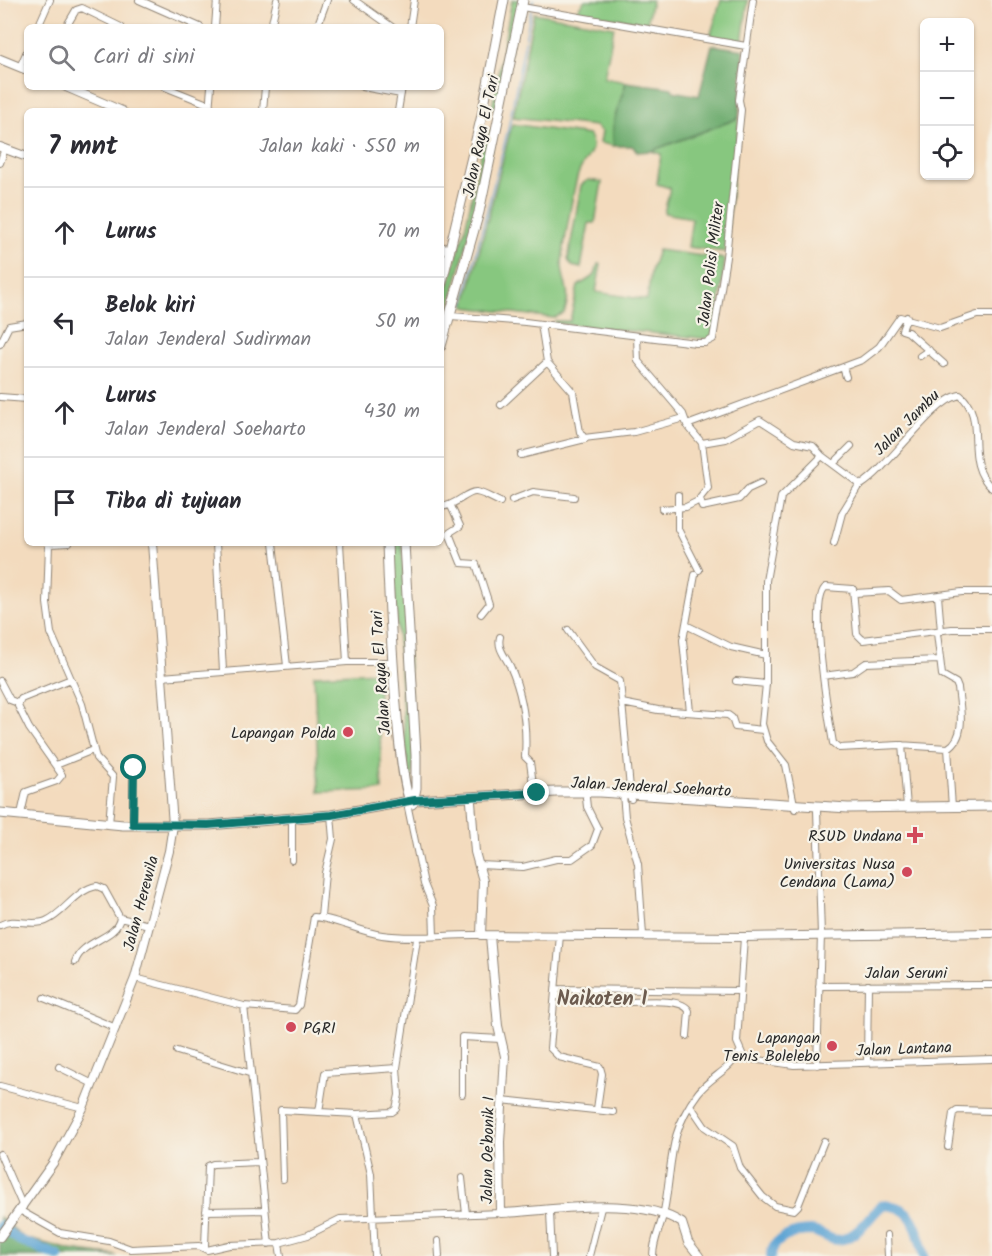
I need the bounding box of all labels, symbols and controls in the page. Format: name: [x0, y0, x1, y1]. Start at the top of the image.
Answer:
map controls: [920, 18, 974, 180]
button: +: [920, 18, 974, 72]
search box: [24, 24, 444, 90]
text: Cari di sini: [93, 40, 194, 75]
icon: search: [45, 41, 78, 74]
street label: Jalan Raya El Tari: [456, 72, 507, 200]
button: −: [920, 72, 974, 126]
text: 7 mnt: [48, 126, 118, 168]
button: locate: [920, 126, 974, 180]
text: Jalan kaki · 550 m: [259, 131, 420, 163]
street label: Jalan Polisi Militer: [691, 199, 732, 328]
text: Lurus: [105, 215, 157, 250]
icon: ahead: [48, 216, 81, 249]
text: 70 m: [377, 216, 420, 248]
text: Belok kiri: [105, 289, 195, 324]
icon: left: [48, 306, 81, 339]
text: 50 m: [375, 306, 420, 338]
text: Jalan Jenderal Sudirman: [105, 324, 311, 356]
text: Lurus: [105, 379, 157, 414]
street label: Jalan Jambu: [868, 384, 946, 462]
icon: ahead: [48, 396, 81, 429]
text: 430 m: [364, 396, 420, 428]
text: Jalan Jenderal Soeharto: [105, 414, 306, 446]
text: Tiba di tujuan: [105, 485, 241, 520]
icon: arrive: [48, 486, 81, 519]
street label: Jalan Raya El Tari: [365, 609, 398, 736]
place label: Lapangan Polda: [231, 721, 336, 746]
marker: Lapangan Polda: [341, 725, 355, 739]
route start: [120, 754, 146, 780]
street label: Jalan Jenderal Soeharto: [570, 771, 732, 804]
route end: [523, 779, 549, 805]
place label: RSUD Undana: [808, 824, 902, 849]
marker: RSUD Undana: [906, 826, 924, 844]
place label: Universitas Nusa Cendana (Lama): [779, 852, 895, 895]
street label: Jalan Herewila: [117, 853, 166, 954]
marker: Universitas Nusa Cendana (Lama): [900, 865, 914, 879]
street label: Jalan Seruni: [865, 961, 948, 986]
district label: Naikoten I: [557, 984, 647, 1016]
place label: PGRI: [303, 1016, 336, 1041]
marker: PGRI: [284, 1020, 298, 1034]
place label: Lapangan Tenis Bolelebo: [723, 1026, 820, 1069]
street label: Jalan Lantana: [856, 1035, 952, 1064]
marker: Lapangan Tenis Bolelebo: [825, 1039, 839, 1053]
street label: Jalan Oe'bonik I: [475, 1096, 502, 1204]

